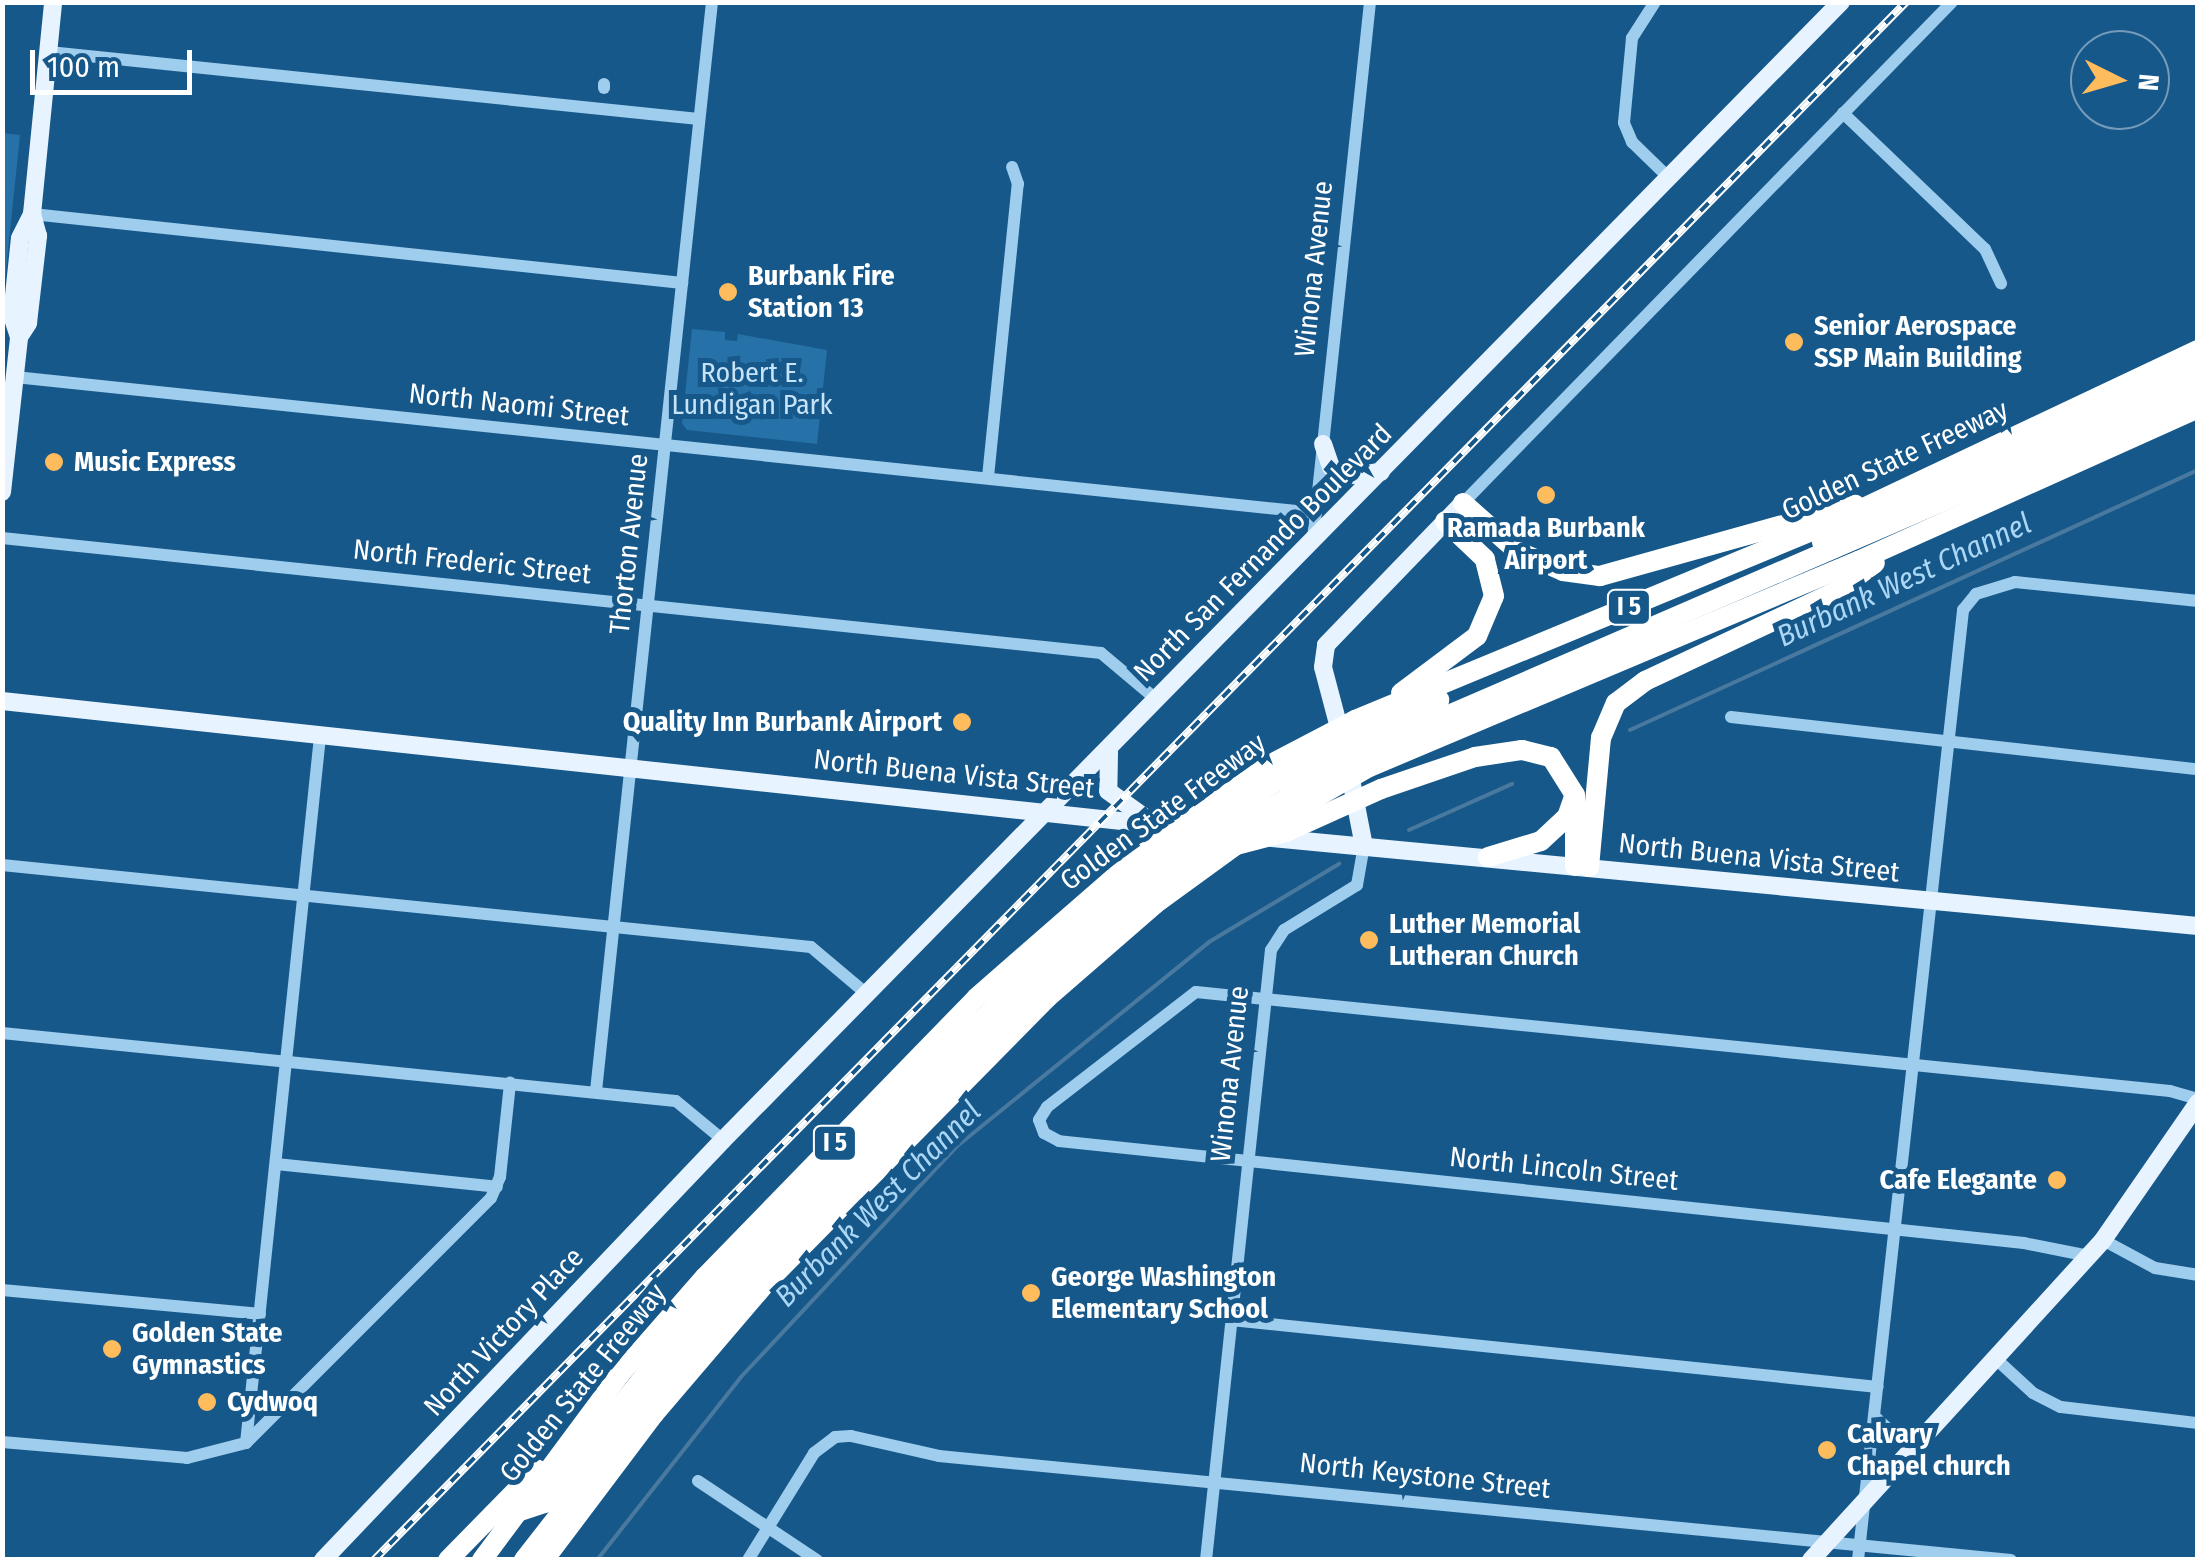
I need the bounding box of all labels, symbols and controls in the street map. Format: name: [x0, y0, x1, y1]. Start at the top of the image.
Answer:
scale bar: [35, 30, 198, 92]
north arrow: [2070, 30, 2170, 130]
text: 100 m: [47, 49, 120, 85]
text: N: [2131, 73, 2166, 92]
street label: Winona Avenue: [1288, 179, 1340, 359]
place label: Burbank Fire Station 13: [748, 259, 895, 325]
marker: Burbank Fire Station 13: [717, 281, 739, 303]
place label: Senior Aerospace SSP Main Building: [1814, 309, 2022, 375]
marker: Senior Aerospace SSP Main Building: [1783, 331, 1805, 353]
park label: Robert E. Lundigan Park: [672, 356, 832, 422]
street label: North Naomi Street: [407, 377, 631, 433]
street label: Golden State Freeway: [1777, 393, 2013, 527]
street label: North San Fernando Boulevard: [1127, 417, 1399, 689]
place label: Music Express: [74, 445, 236, 479]
marker: Music Express: [43, 451, 65, 473]
street label: Thorton Avenue: [603, 452, 655, 636]
marker: Ramada Burbank Airport: [1535, 484, 1557, 506]
water label: Burbank West Channel: [1771, 505, 2037, 655]
place label: Ramada Burbank Airport: [1447, 511, 1645, 577]
street label: North Frederic Street: [351, 533, 593, 591]
road number: I 5: [1606, 587, 1652, 627]
place label: Quality Inn Burbank Airport: [623, 705, 942, 739]
marker: Quality Inn Burbank Airport: [951, 711, 973, 733]
street label: Golden State Freeway: [1054, 726, 1272, 898]
street label: North Buena Vista Street: [812, 743, 1096, 805]
street label: North Buena Vista Street: [1617, 827, 1901, 889]
place label: Luther Memorial Lutheran Church: [1389, 907, 1580, 973]
marker: Luther Memorial Lutheran Church: [1358, 929, 1380, 951]
street label: Winona Avenue: [1204, 984, 1256, 1164]
water label: Burbank West Channel: [768, 1094, 988, 1314]
road number: I 5: [812, 1123, 858, 1163]
street label: North Lincoln Street: [1448, 1140, 1680, 1198]
place label: Cafe Elegante: [1880, 1163, 2037, 1197]
marker: Cafe Elegante: [2046, 1169, 2068, 1191]
street label: North Victory Place: [417, 1241, 591, 1423]
place label: George Washington Elementary School: [1051, 1260, 1276, 1326]
street label: Golden State Freeway: [493, 1277, 673, 1489]
marker: George Washington Elementary School: [1020, 1282, 1042, 1304]
place label: Golden State Gymnastics: [132, 1316, 282, 1382]
marker: Golden State Gymnastics: [101, 1338, 123, 1360]
place label: Cydwoq: [227, 1385, 318, 1419]
marker: Cydwoq: [196, 1391, 218, 1413]
place label: Calvary Chapel church: [1847, 1417, 2011, 1483]
marker: Calvary Chapel church: [1816, 1439, 1838, 1461]
street label: North Keystone Street: [1298, 1446, 1552, 1506]

